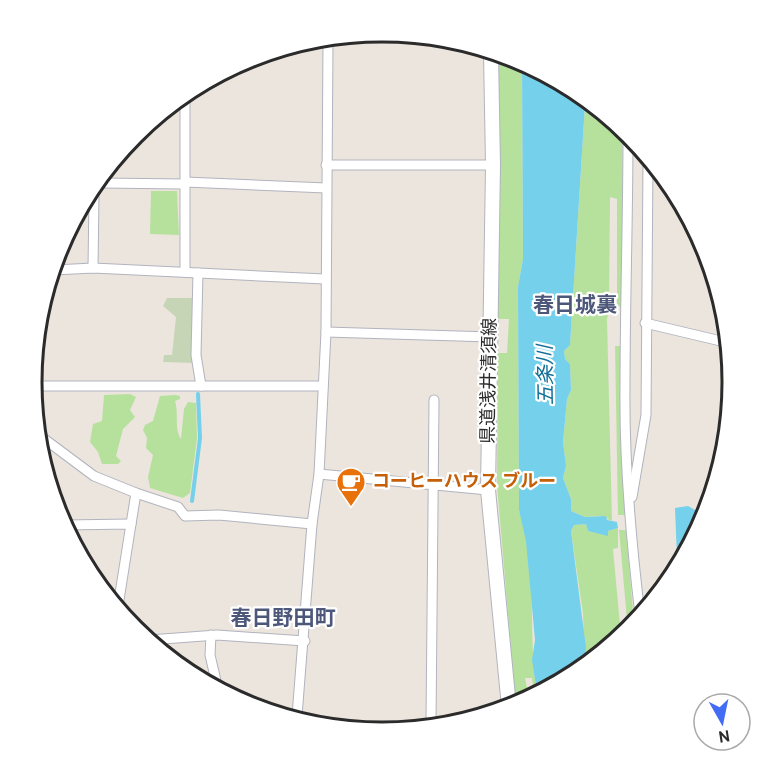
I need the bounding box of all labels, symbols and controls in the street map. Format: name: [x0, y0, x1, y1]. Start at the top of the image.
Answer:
district label: 春日城裏: [533, 293, 617, 320]
street label: 県道浅井清須線: [477, 318, 503, 444]
water label: 五条川: [533, 343, 561, 405]
cafe icon: コーヒーハウス ブルー: [335, 466, 367, 508]
place label: コーヒーハウス ブルー: [372, 471, 556, 494]
district label: 春日野田町: [231, 606, 336, 633]
north arrow: [692, 692, 752, 752]
text: N: [717, 724, 731, 746]

